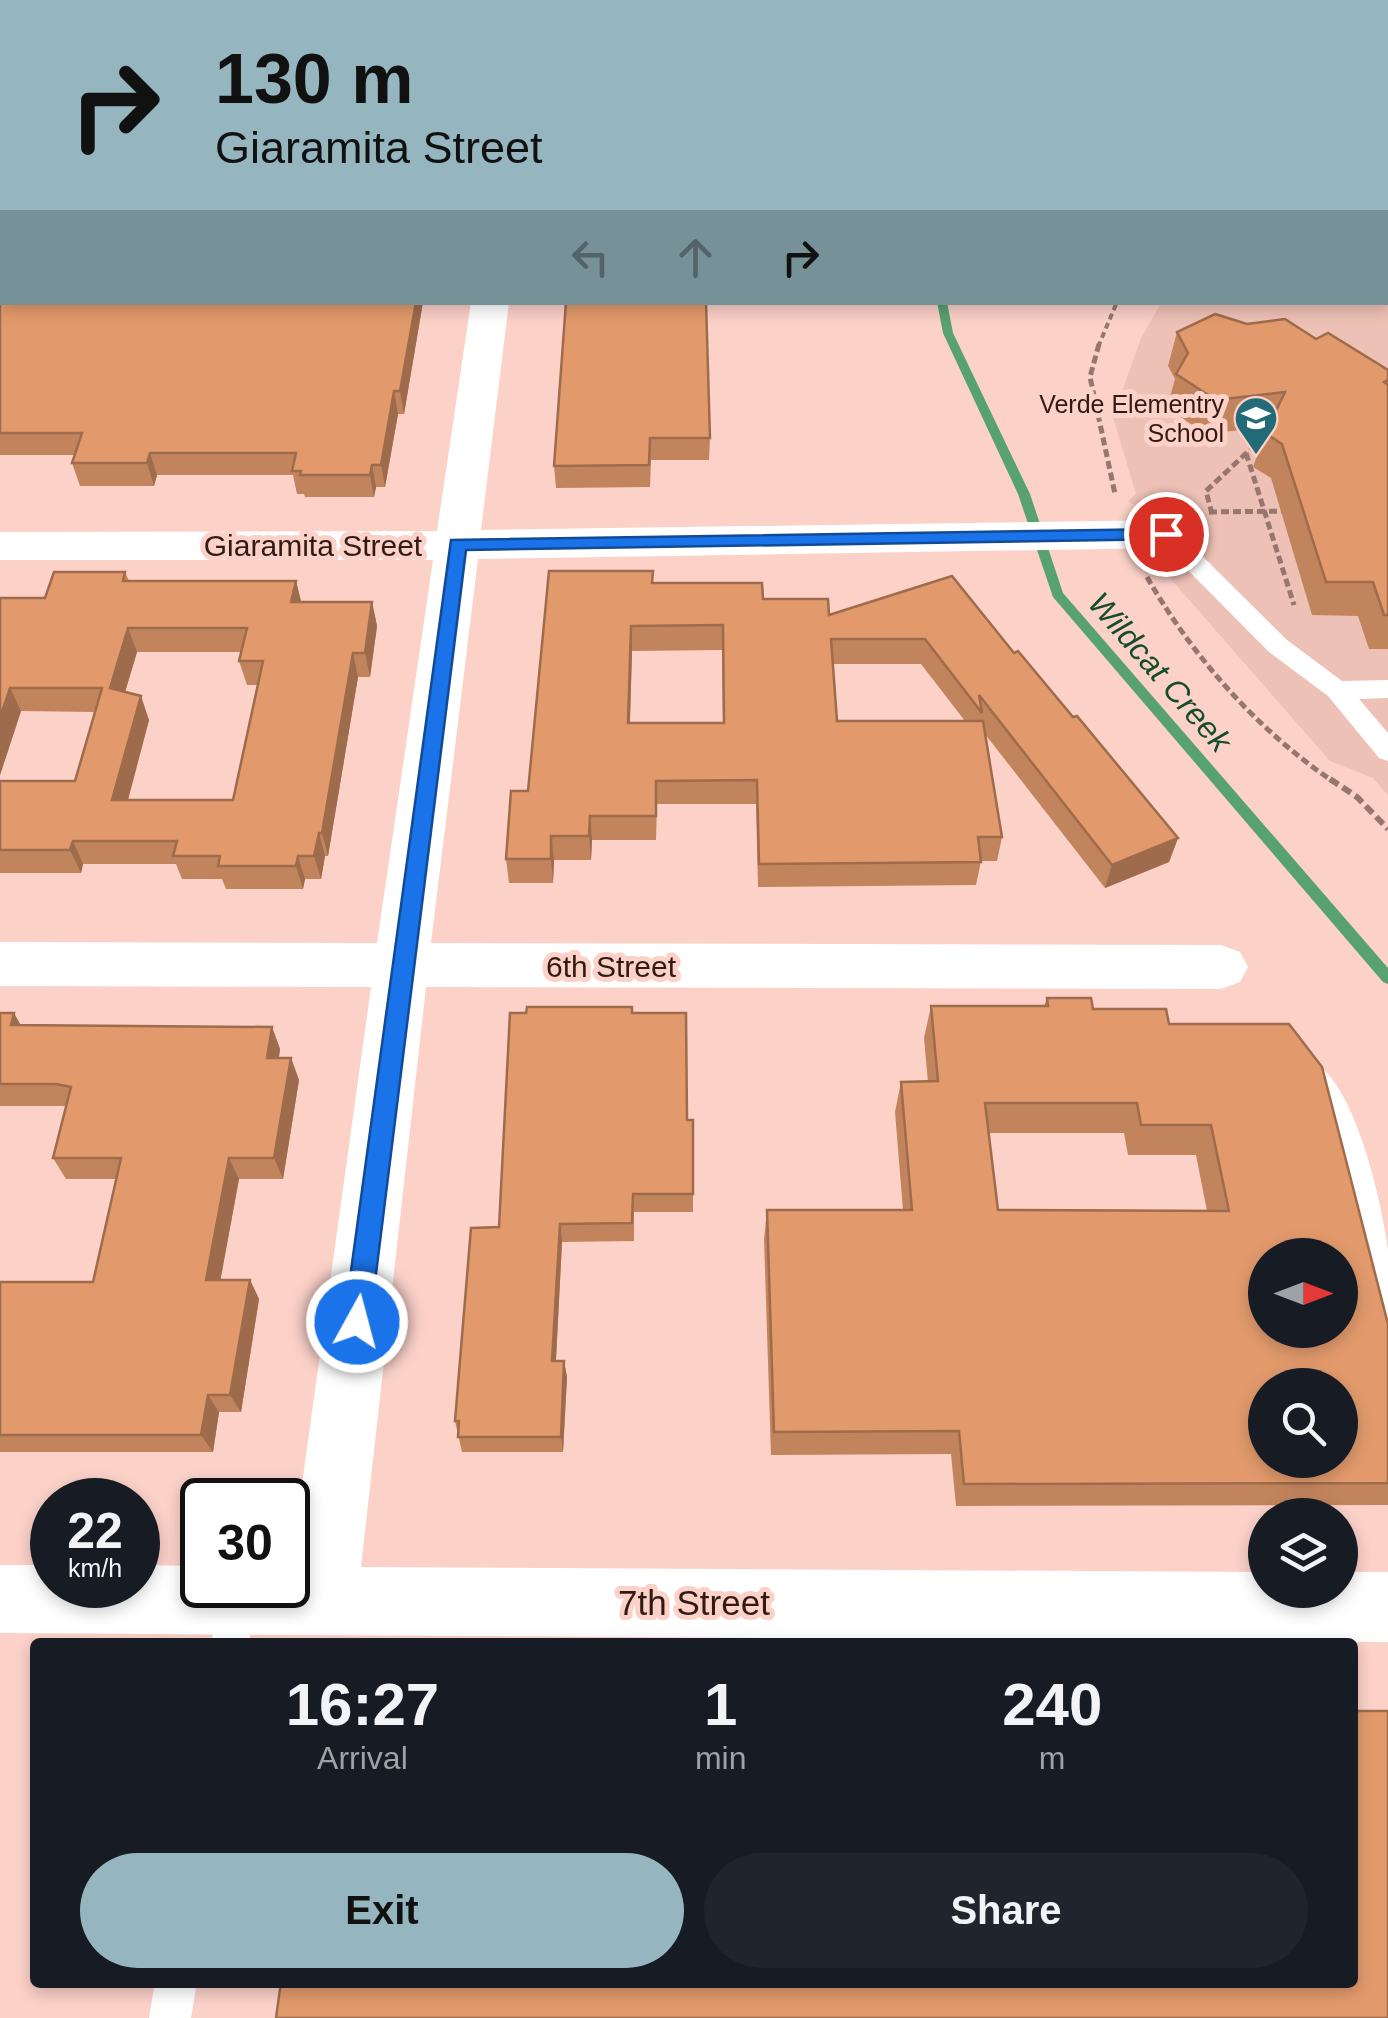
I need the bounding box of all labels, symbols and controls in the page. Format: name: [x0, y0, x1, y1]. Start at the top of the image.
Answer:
icon: right: [50, 40, 180, 170]
text: 130 m: [215, 40, 413, 118]
text: Giaramita Street: [215, 122, 543, 173]
icon: left: [563, 230, 618, 285]
icon: ahead: [668, 230, 723, 285]
icon: right: [773, 230, 828, 285]
place label: Verde Elementry School: [1039, 390, 1224, 447]
school or university icon: Verde Elementry School: [1233, 395, 1279, 456]
pin: [1124, 492, 1209, 577]
icon: arrive: [1139, 507, 1194, 562]
street label: Giaramita Street: [204, 529, 423, 562]
water label: Wildcat Creek: [1081, 585, 1240, 760]
street label: 6th Street: [546, 950, 677, 983]
north arrow: [1248, 1238, 1358, 1348]
map controls: [1248, 1238, 1358, 1608]
position arrow: [305, 1270, 409, 1374]
button: search: [1248, 1368, 1358, 1478]
speed limit sign: 30: [180, 1478, 310, 1608]
button: layers: [1248, 1498, 1358, 1608]
text: 22: [67, 1503, 123, 1559]
text: km/h: [68, 1554, 122, 1582]
street label: 7th Street: [618, 1583, 770, 1622]
text: 16:27: [286, 1671, 439, 1738]
text: 1: [704, 1671, 737, 1738]
text: 240: [1002, 1671, 1102, 1738]
text: Arrival: [317, 1740, 408, 1776]
text: min: [695, 1740, 746, 1776]
text: m: [1039, 1740, 1066, 1776]
button: Exit: [80, 1853, 684, 1968]
button: Share: [704, 1853, 1308, 1968]

